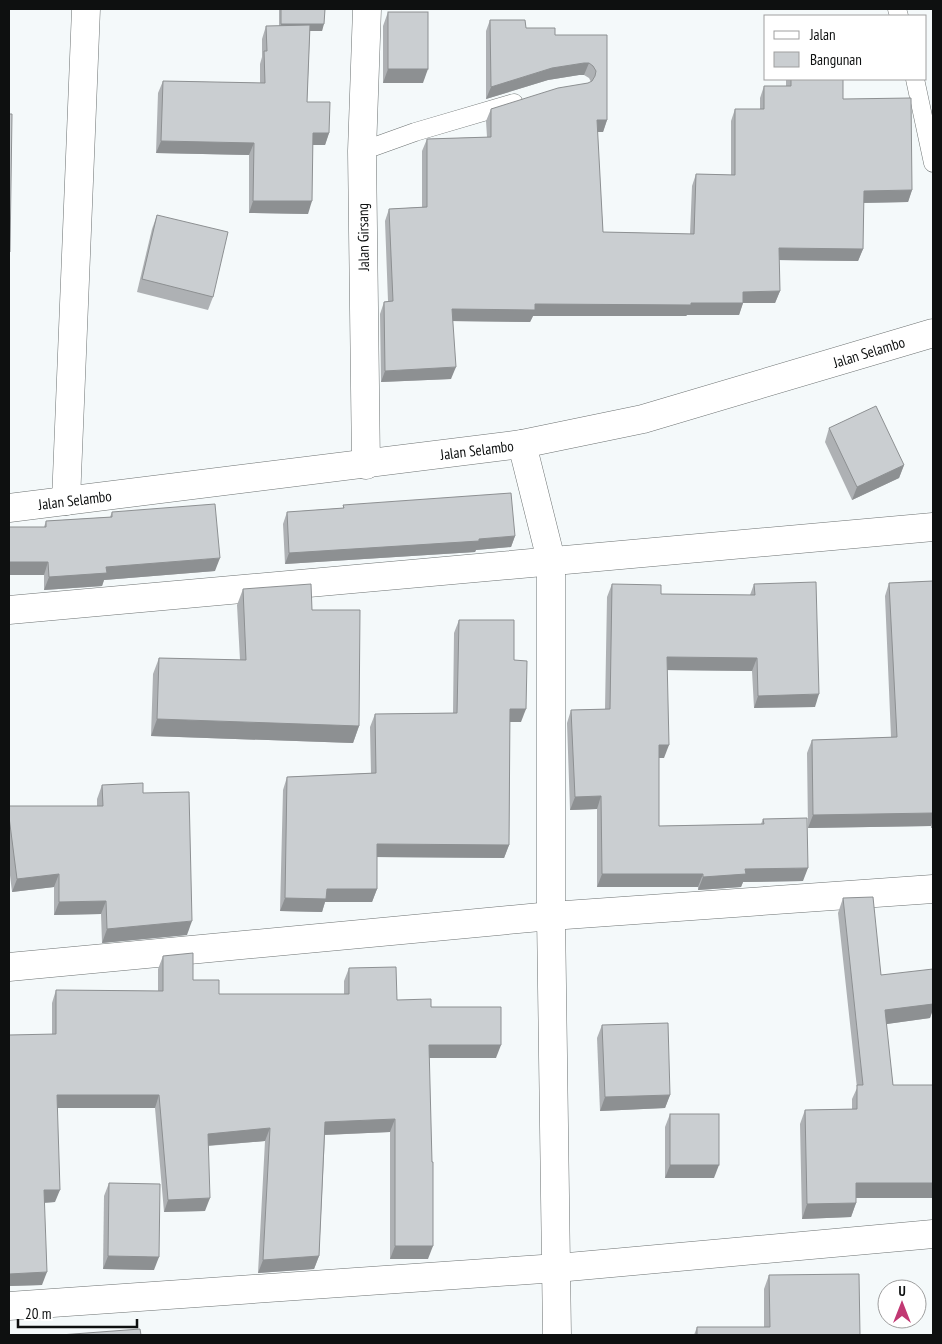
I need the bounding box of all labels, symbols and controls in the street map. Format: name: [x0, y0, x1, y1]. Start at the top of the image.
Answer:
legend: [764, 15, 927, 80]
text: Jalan: [809, 25, 836, 44]
text: Bangunan: [810, 50, 862, 69]
street label: Jalan Girsang: [353, 203, 373, 272]
street label: Jalan Selambo: [830, 332, 907, 372]
street label: Jalan Selambo: [438, 436, 515, 464]
street label: Jalan Selambo: [36, 486, 113, 514]
north arrow: [877, 1279, 927, 1329]
text: U: [898, 1282, 906, 1300]
scale bar: [18, 1296, 136, 1328]
text: 20 m: [25, 1304, 51, 1323]

